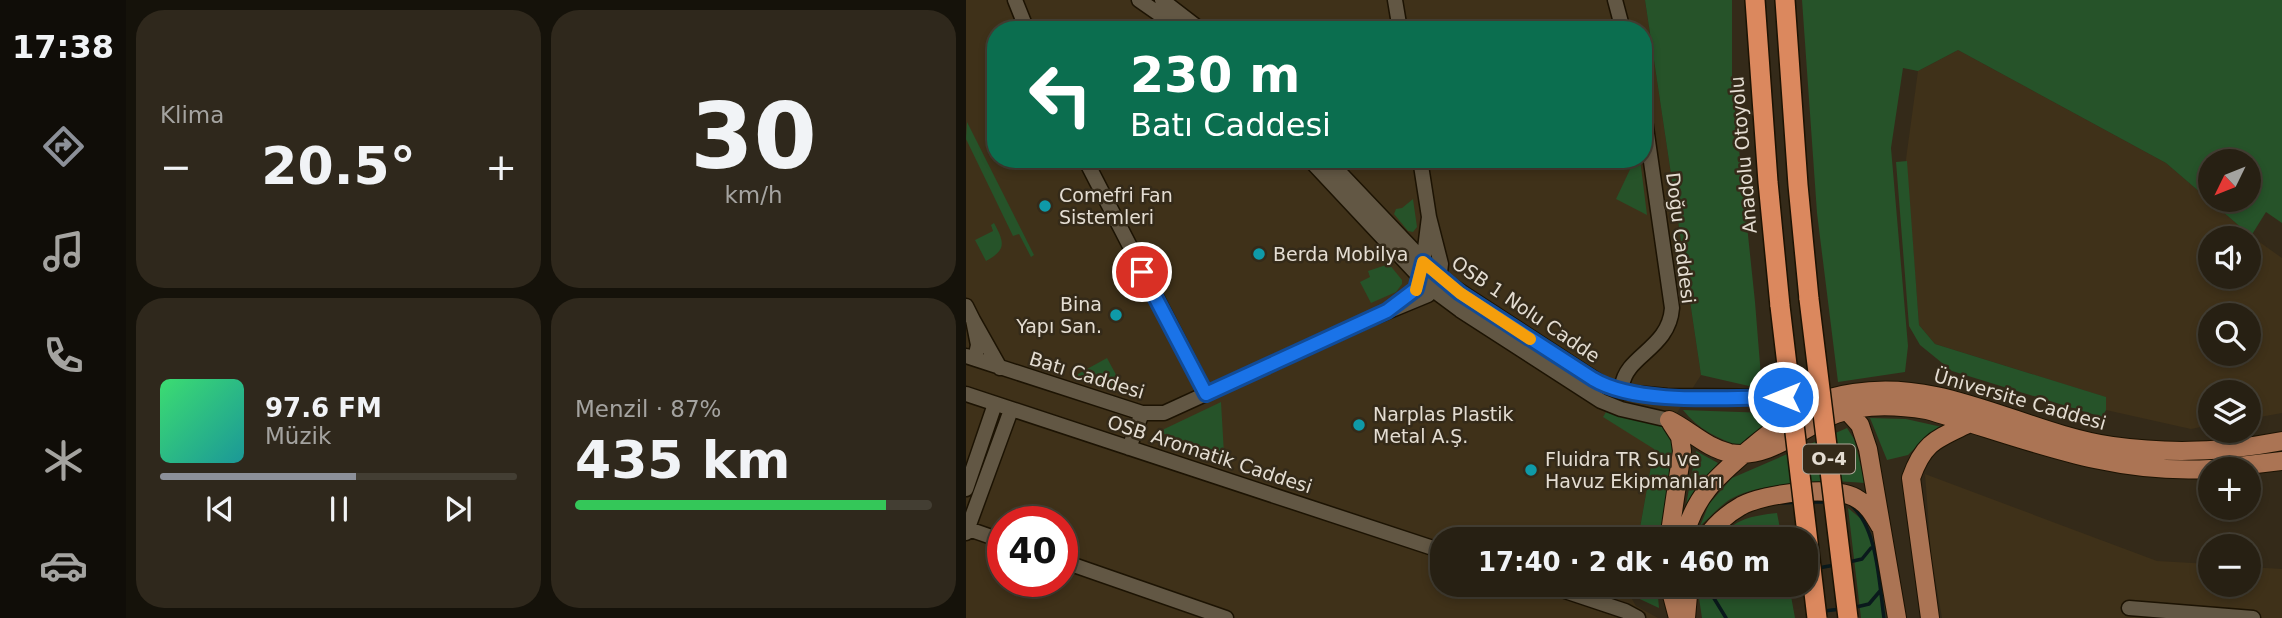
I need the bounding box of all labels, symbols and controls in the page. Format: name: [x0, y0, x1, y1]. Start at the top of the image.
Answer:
text: 17:38: [12, 28, 114, 66]
text: 230 m: [1130, 47, 1300, 104]
icon: left: [1015, 49, 1106, 140]
street label: Anadolu Otoyolu: [1725, 75, 1761, 235]
text: 30: [690, 84, 817, 189]
text: Klima: [160, 102, 224, 128]
text: Batı Caddesi: [1130, 106, 1331, 144]
icon: directions: [39, 122, 88, 171]
text: 20.5°: [261, 136, 416, 196]
text: −: [160, 145, 192, 189]
text: +: [485, 145, 517, 189]
north arrow: [2198, 149, 2261, 212]
map controls: [2198, 149, 2261, 597]
street label: Doğu Caddesi: [1662, 171, 1700, 305]
text: km/h: [724, 182, 783, 208]
place label: Comefri Fan Sistemleri: [1059, 184, 1173, 228]
marker: Comefri Fan Sistemleri: [1037, 198, 1053, 214]
button: sound: [2198, 226, 2261, 289]
icon: music: [39, 227, 88, 276]
pin: [1112, 242, 1172, 302]
place label: Berda Mobilya: [1273, 243, 1408, 265]
marker: Berda Mobilya: [1251, 246, 1267, 262]
street label: OSB 1 Nolu Cadde: [1448, 251, 1604, 367]
icon: arrive: [1123, 253, 1161, 291]
place label: Bina Yapı San.: [1015, 293, 1102, 337]
button: search: [2198, 303, 2261, 366]
marker: Bina Yapı San.: [1108, 307, 1124, 323]
icon: phone: [39, 331, 88, 380]
street label: Batı Caddesi: [1027, 347, 1147, 403]
position arrow: [1746, 360, 1820, 434]
street label: Üniversite Caddesi: [1931, 364, 2109, 434]
button: layers: [2198, 380, 2261, 443]
text: 97.6 FM: [265, 393, 382, 423]
text: Menzil · 87%: [575, 396, 721, 422]
place label: Narplas Plastik Metal A.Ş.: [1373, 403, 1514, 447]
street label: OSB Aromatik Caddesi: [1105, 410, 1315, 498]
marker: Narplas Plastik Metal A.Ş.: [1351, 417, 1367, 433]
text: Müzik: [265, 423, 331, 449]
text: 435 km: [575, 430, 790, 490]
icon: climate: [39, 436, 88, 485]
road number: O-4: [1803, 444, 1855, 474]
place label: Fluidra TR Su ve Havuz Ekipmanları: [1545, 448, 1723, 492]
button: +: [2198, 457, 2261, 520]
marker: Fluidra TR Su ve Havuz Ekipmanları: [1523, 462, 1539, 478]
icon: previous: [201, 490, 239, 528]
icon: pause: [320, 490, 358, 528]
icon: next: [439, 490, 477, 528]
speed limit sign: 40: [987, 506, 1078, 597]
button: −: [2198, 534, 2261, 597]
icon: car: [39, 541, 88, 590]
text: 17:40 · 2 dk · 460 m: [1478, 547, 1770, 577]

